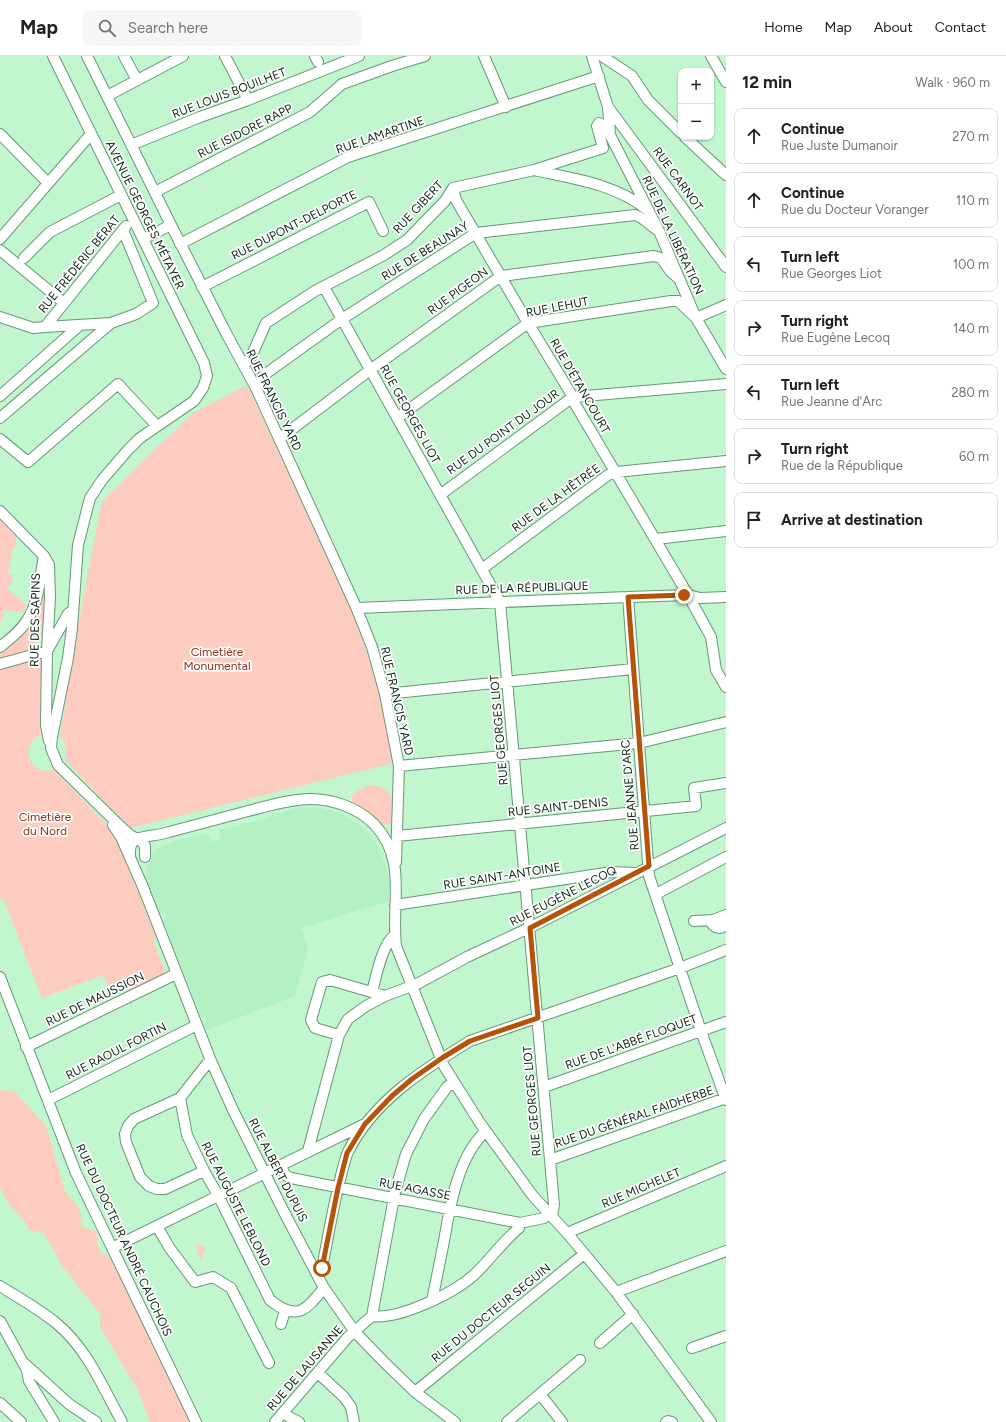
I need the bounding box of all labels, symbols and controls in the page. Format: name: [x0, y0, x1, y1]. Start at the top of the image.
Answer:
search box: [82, 10, 362, 46]
text: Map: [20, 16, 58, 39]
icon: search: [96, 17, 118, 39]
text: Search here: [128, 19, 208, 37]
text: Home: [764, 19, 803, 36]
text: Map: [825, 19, 852, 36]
text: About: [874, 19, 913, 36]
text: Contact: [935, 19, 986, 36]
street label: RUE LOUIS BOUILHET: [170, 65, 288, 121]
map controls: [678, 68, 714, 140]
button: +: [678, 68, 714, 104]
text: 12 min: [742, 72, 792, 92]
text: Walk · 960 m: [915, 75, 990, 90]
street label: RUE ISIDORE RAPP: [195, 101, 295, 161]
button: −: [678, 104, 714, 140]
street label: RUE LAMARTINE: [334, 113, 426, 157]
text: Continue: [781, 120, 844, 138]
icon: ahead: [743, 125, 765, 147]
text: 270 m: [952, 129, 989, 144]
street label: AVENUE GEORGES MÉTAYER: [103, 138, 187, 292]
text: Rue Juste Dumanoir: [781, 138, 898, 153]
street label: RUE CARNOT: [650, 144, 706, 214]
street label: RUE DE LA LIBÉRATION: [639, 173, 707, 297]
street label: RUE GIBERT: [390, 178, 446, 236]
text: Continue: [781, 184, 844, 202]
street label: RUE DUPONT-DELPORTE: [229, 187, 359, 263]
icon: ahead: [743, 189, 765, 211]
text: 110 m: [956, 193, 989, 208]
text: Rue du Docteur Voranger: [781, 202, 929, 217]
street label: RUE FRÉDÉRIC BÉRAT: [35, 212, 123, 316]
street label: RUE DE BEAUNAY: [379, 218, 472, 283]
text: Turn left: [781, 248, 839, 266]
icon: left: [743, 253, 765, 275]
text: 100 m: [953, 257, 989, 272]
street label: RUE PIGEON: [425, 264, 491, 318]
text: Rue Georges Liot: [781, 266, 882, 281]
street label: RUE LEHUT: [525, 294, 590, 320]
text: Turn right: [781, 312, 849, 330]
icon: right: [743, 317, 765, 339]
text: 140 m: [953, 321, 989, 336]
text: Rue Eugène Lecoq: [781, 330, 890, 345]
street label: RUE D'ÉTANCOURT: [547, 336, 613, 436]
street label: RUE FRANCIS YARD: [243, 347, 305, 453]
street label: RUE GEORGES LIOT: [377, 362, 443, 466]
text: Turn left: [781, 376, 839, 394]
icon: left: [743, 381, 765, 403]
text: 280 m: [951, 385, 989, 400]
street label: RUE DU POINT DU JOUR: [444, 387, 562, 477]
text: Rue Jeanne d'Arc: [781, 394, 882, 409]
text: Turn right: [781, 440, 849, 458]
icon: right: [743, 445, 765, 467]
text: 60 m: [959, 449, 989, 464]
text: Rue de la République: [781, 458, 903, 473]
street label: RUE DE LA HÊTRÉE: [509, 461, 603, 535]
icon: arrive: [743, 509, 765, 531]
text: Arrive at destination: [781, 511, 922, 529]
street label: RUE DES SAPINS: [27, 573, 43, 667]
street label: RUE DE LA RÉPUBLIQUE: [455, 579, 589, 597]
route end: [675, 586, 693, 604]
park label: Cimetière Monumental: [183, 645, 251, 673]
street label: RUE FRANCIS YARD: [378, 645, 416, 757]
street label: RUE GEORGES LIOT: [487, 674, 511, 786]
street label: RUE JEANNE D'ARC: [618, 739, 642, 851]
street label: RUE SAINT-DENIS: [507, 795, 609, 819]
park label: Cimetière du Nord: [19, 810, 72, 838]
street label: RUE SAINT-ANTOINE: [442, 860, 562, 892]
street label: RUE EUGÈNE LECOQ: [507, 863, 619, 929]
street label: RUE DE MAUSSION: [44, 969, 146, 1029]
street label: RUE DE L'ABBÉ FLOQUET: [563, 1011, 699, 1072]
street label: RUE RAOUL FORTIN: [63, 1020, 169, 1082]
street label: RUE GEORGES LIOT: [520, 1045, 544, 1157]
street label: RUE DU GÉNÉRAL FAIDHERBE: [553, 1083, 715, 1151]
street label: RUE ALBERT DUPUIS: [246, 1116, 310, 1224]
street label: RUE AUGUSTE LEBLOND: [198, 1139, 274, 1269]
street label: RUE DU DOCTEUR ANDRÉ CAUCHOIS: [73, 1142, 175, 1338]
street label: RUE MICHELET: [600, 1165, 683, 1211]
street label: RUE AGASSE: [378, 1175, 452, 1203]
route start: [313, 1259, 331, 1277]
street label: RUE DU DOCTEUR SEGUIN: [429, 1261, 553, 1365]
street label: RUE DE LAUSANNE: [264, 1322, 346, 1414]

